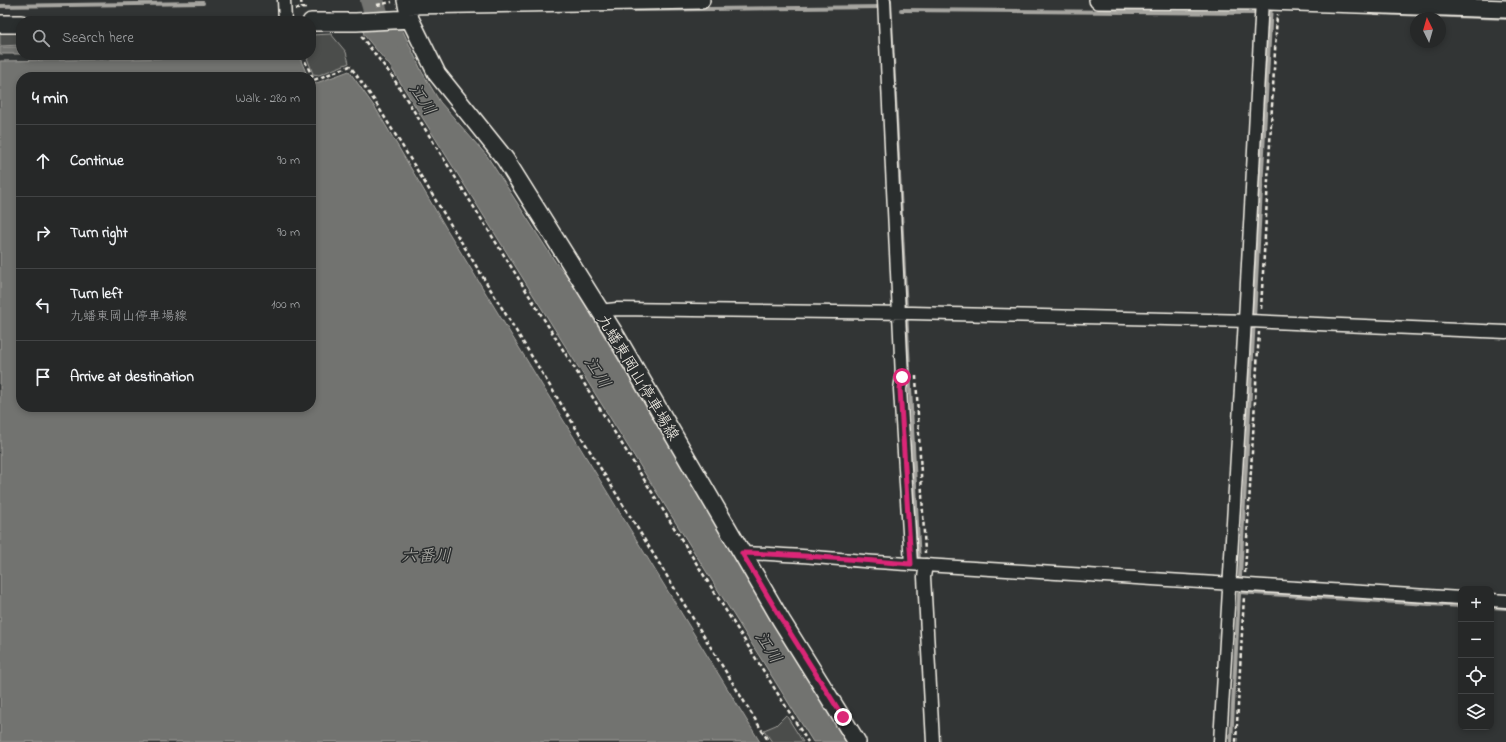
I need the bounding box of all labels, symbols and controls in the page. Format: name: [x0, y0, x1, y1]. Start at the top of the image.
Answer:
north arrow: [1410, 12, 1446, 48]
search box: [16, 16, 316, 60]
icon: search: [30, 27, 52, 49]
text: Search here: [62, 27, 134, 49]
water label: 江川: [402, 79, 441, 121]
text: 4 min: [32, 86, 68, 111]
text: Walk · 280 m: [235, 89, 300, 108]
icon: ahead: [32, 150, 54, 172]
text: Continue: [70, 150, 124, 172]
text: 90 m: [277, 151, 300, 170]
icon: right: [32, 222, 54, 244]
text: Turn right: [70, 222, 128, 244]
text: 90 m: [277, 223, 300, 242]
text: Turn left: [70, 283, 123, 305]
icon: left: [32, 294, 54, 316]
text: 100 m: [271, 295, 300, 314]
text: 九蟠東岡山停車場線: [70, 307, 187, 326]
street label: 九蟠東岡山停車場線: [590, 310, 685, 446]
water label: 江川: [577, 352, 616, 394]
icon: arrive: [32, 366, 54, 388]
text: Arrive at destination: [70, 366, 194, 388]
route start: [893, 368, 911, 386]
water label: 六番川: [401, 544, 452, 569]
map controls: [1458, 586, 1494, 730]
button: +: [1458, 586, 1494, 622]
button: −: [1458, 622, 1494, 658]
water label: 江川: [748, 627, 787, 669]
button: locate: [1458, 658, 1494, 694]
button: layers: [1458, 694, 1494, 730]
route end: [834, 708, 852, 726]

